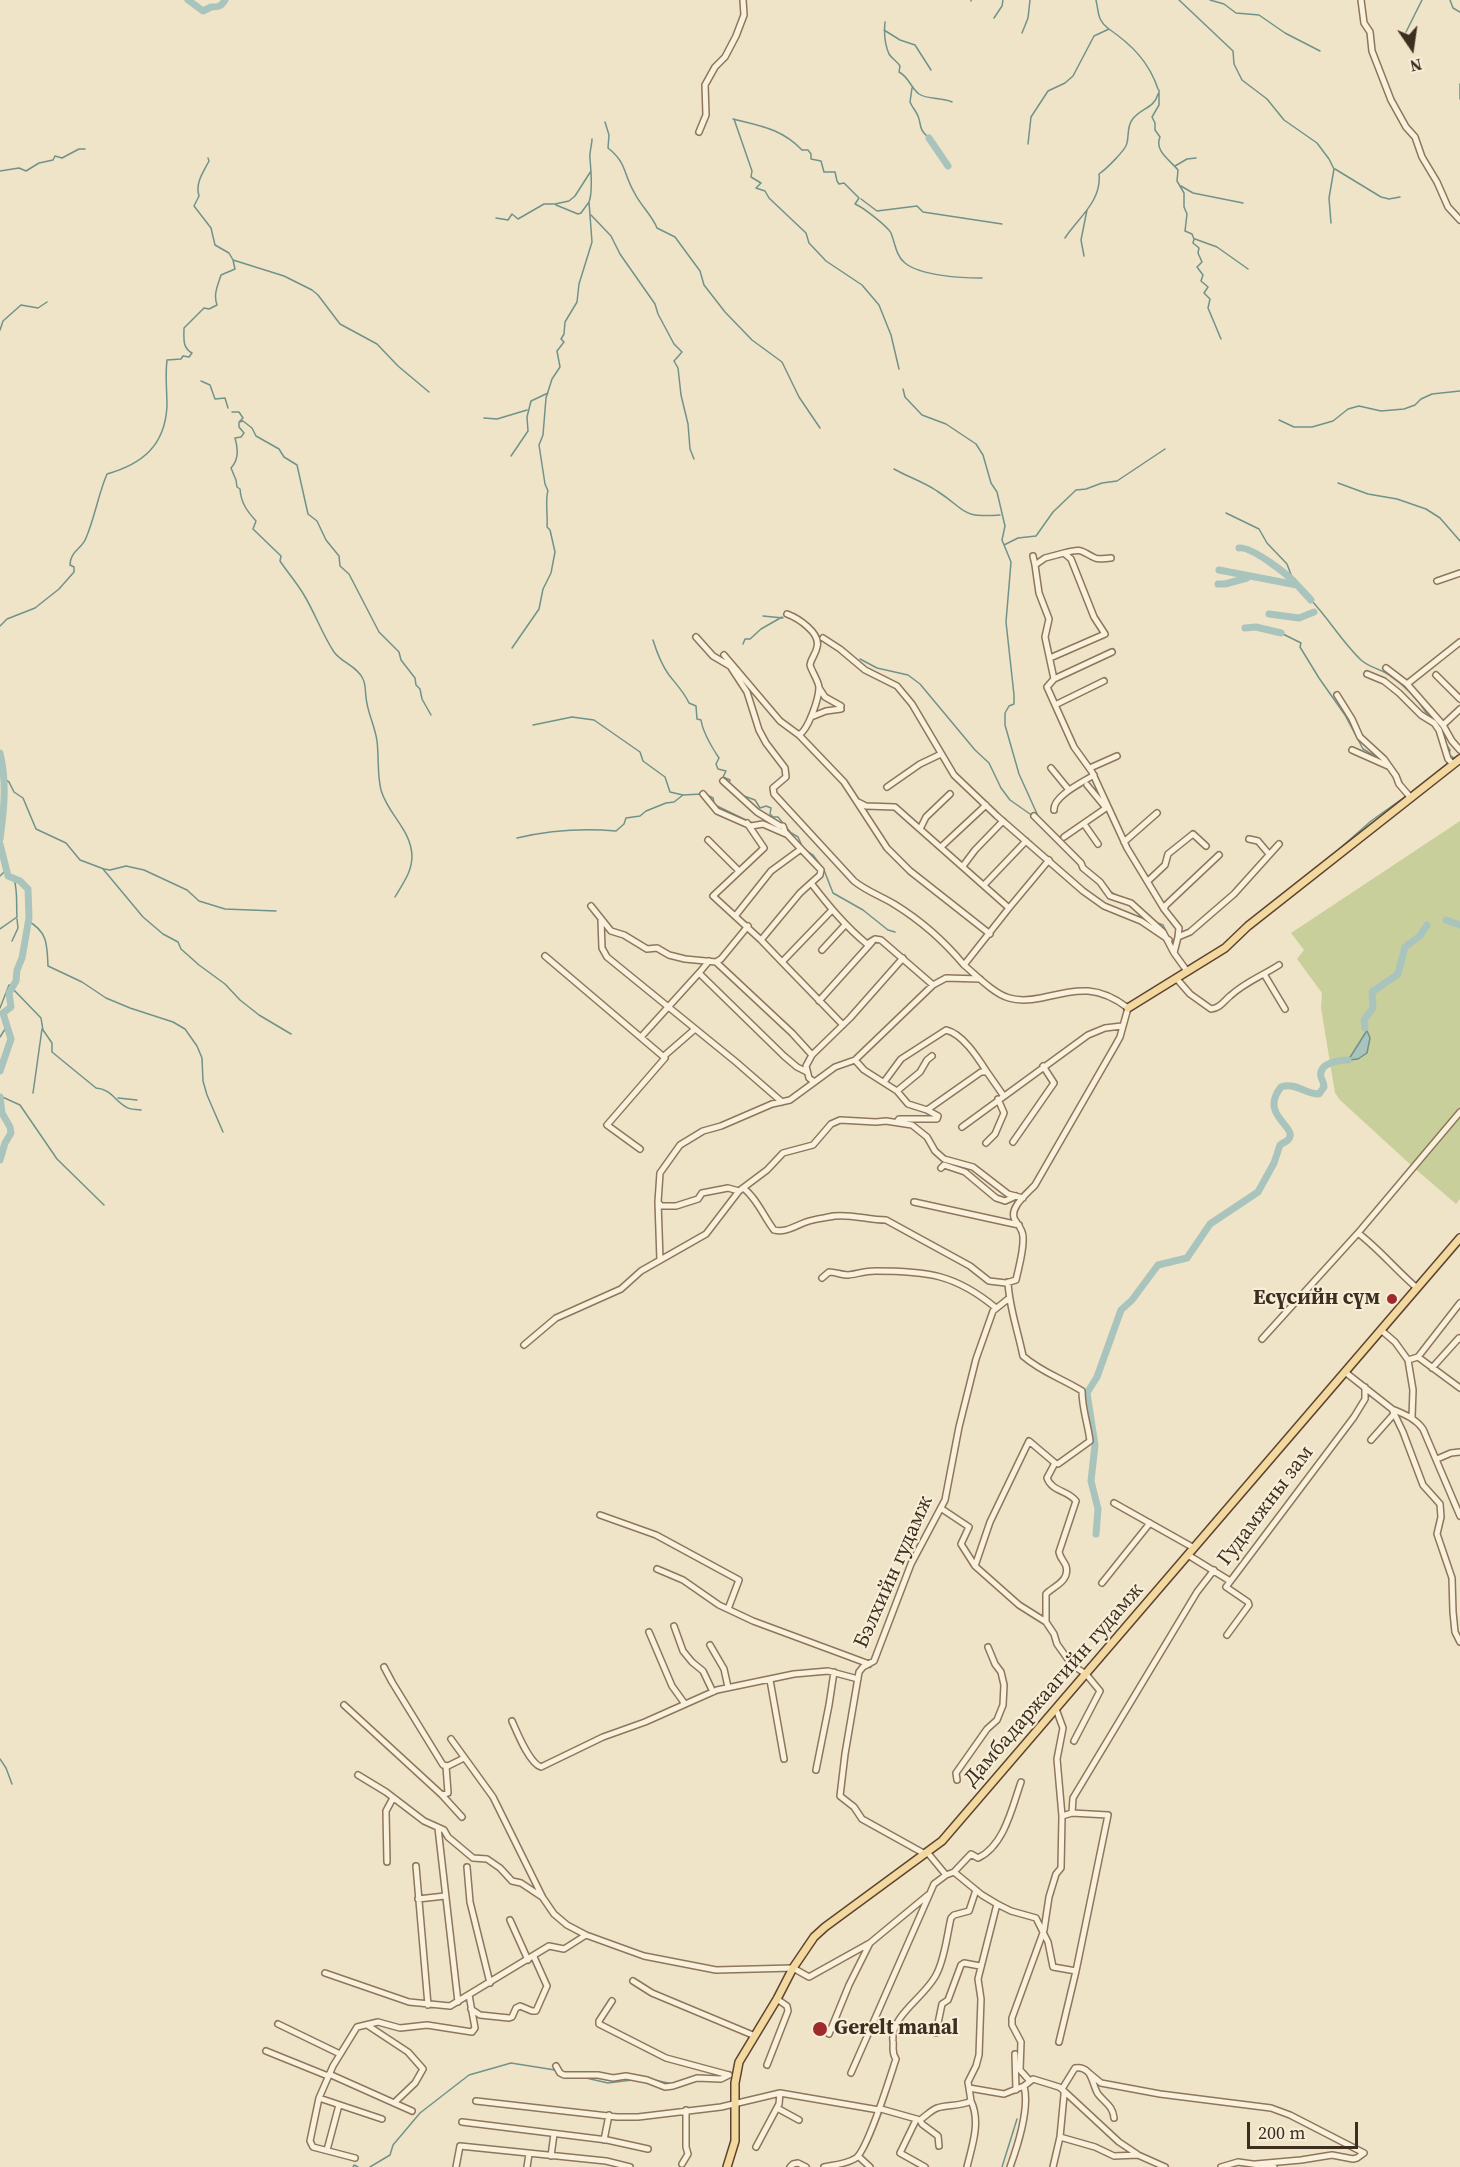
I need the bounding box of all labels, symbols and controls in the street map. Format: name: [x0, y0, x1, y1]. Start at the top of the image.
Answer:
north arrow: [1382, 18, 1442, 78]
text: N: [1408, 54, 1424, 78]
place label: Есүсийн сүм: [1253, 1286, 1380, 1312]
marker: Есүсийн сүм: [1385, 1292, 1399, 1306]
street label: Гудамжны зам: [1213, 1441, 1319, 1571]
street label: Бэлхийн гудамж: [849, 1492, 939, 1652]
street label: Дамбадаржаагийн гудамж: [959, 1578, 1149, 1792]
place label: Gerelt manal: [834, 2016, 959, 2042]
marker: Gerelt manal: [811, 2020, 829, 2038]
scale bar: [1250, 2110, 1361, 2148]
text: 200 m: [1258, 2120, 1305, 2145]

